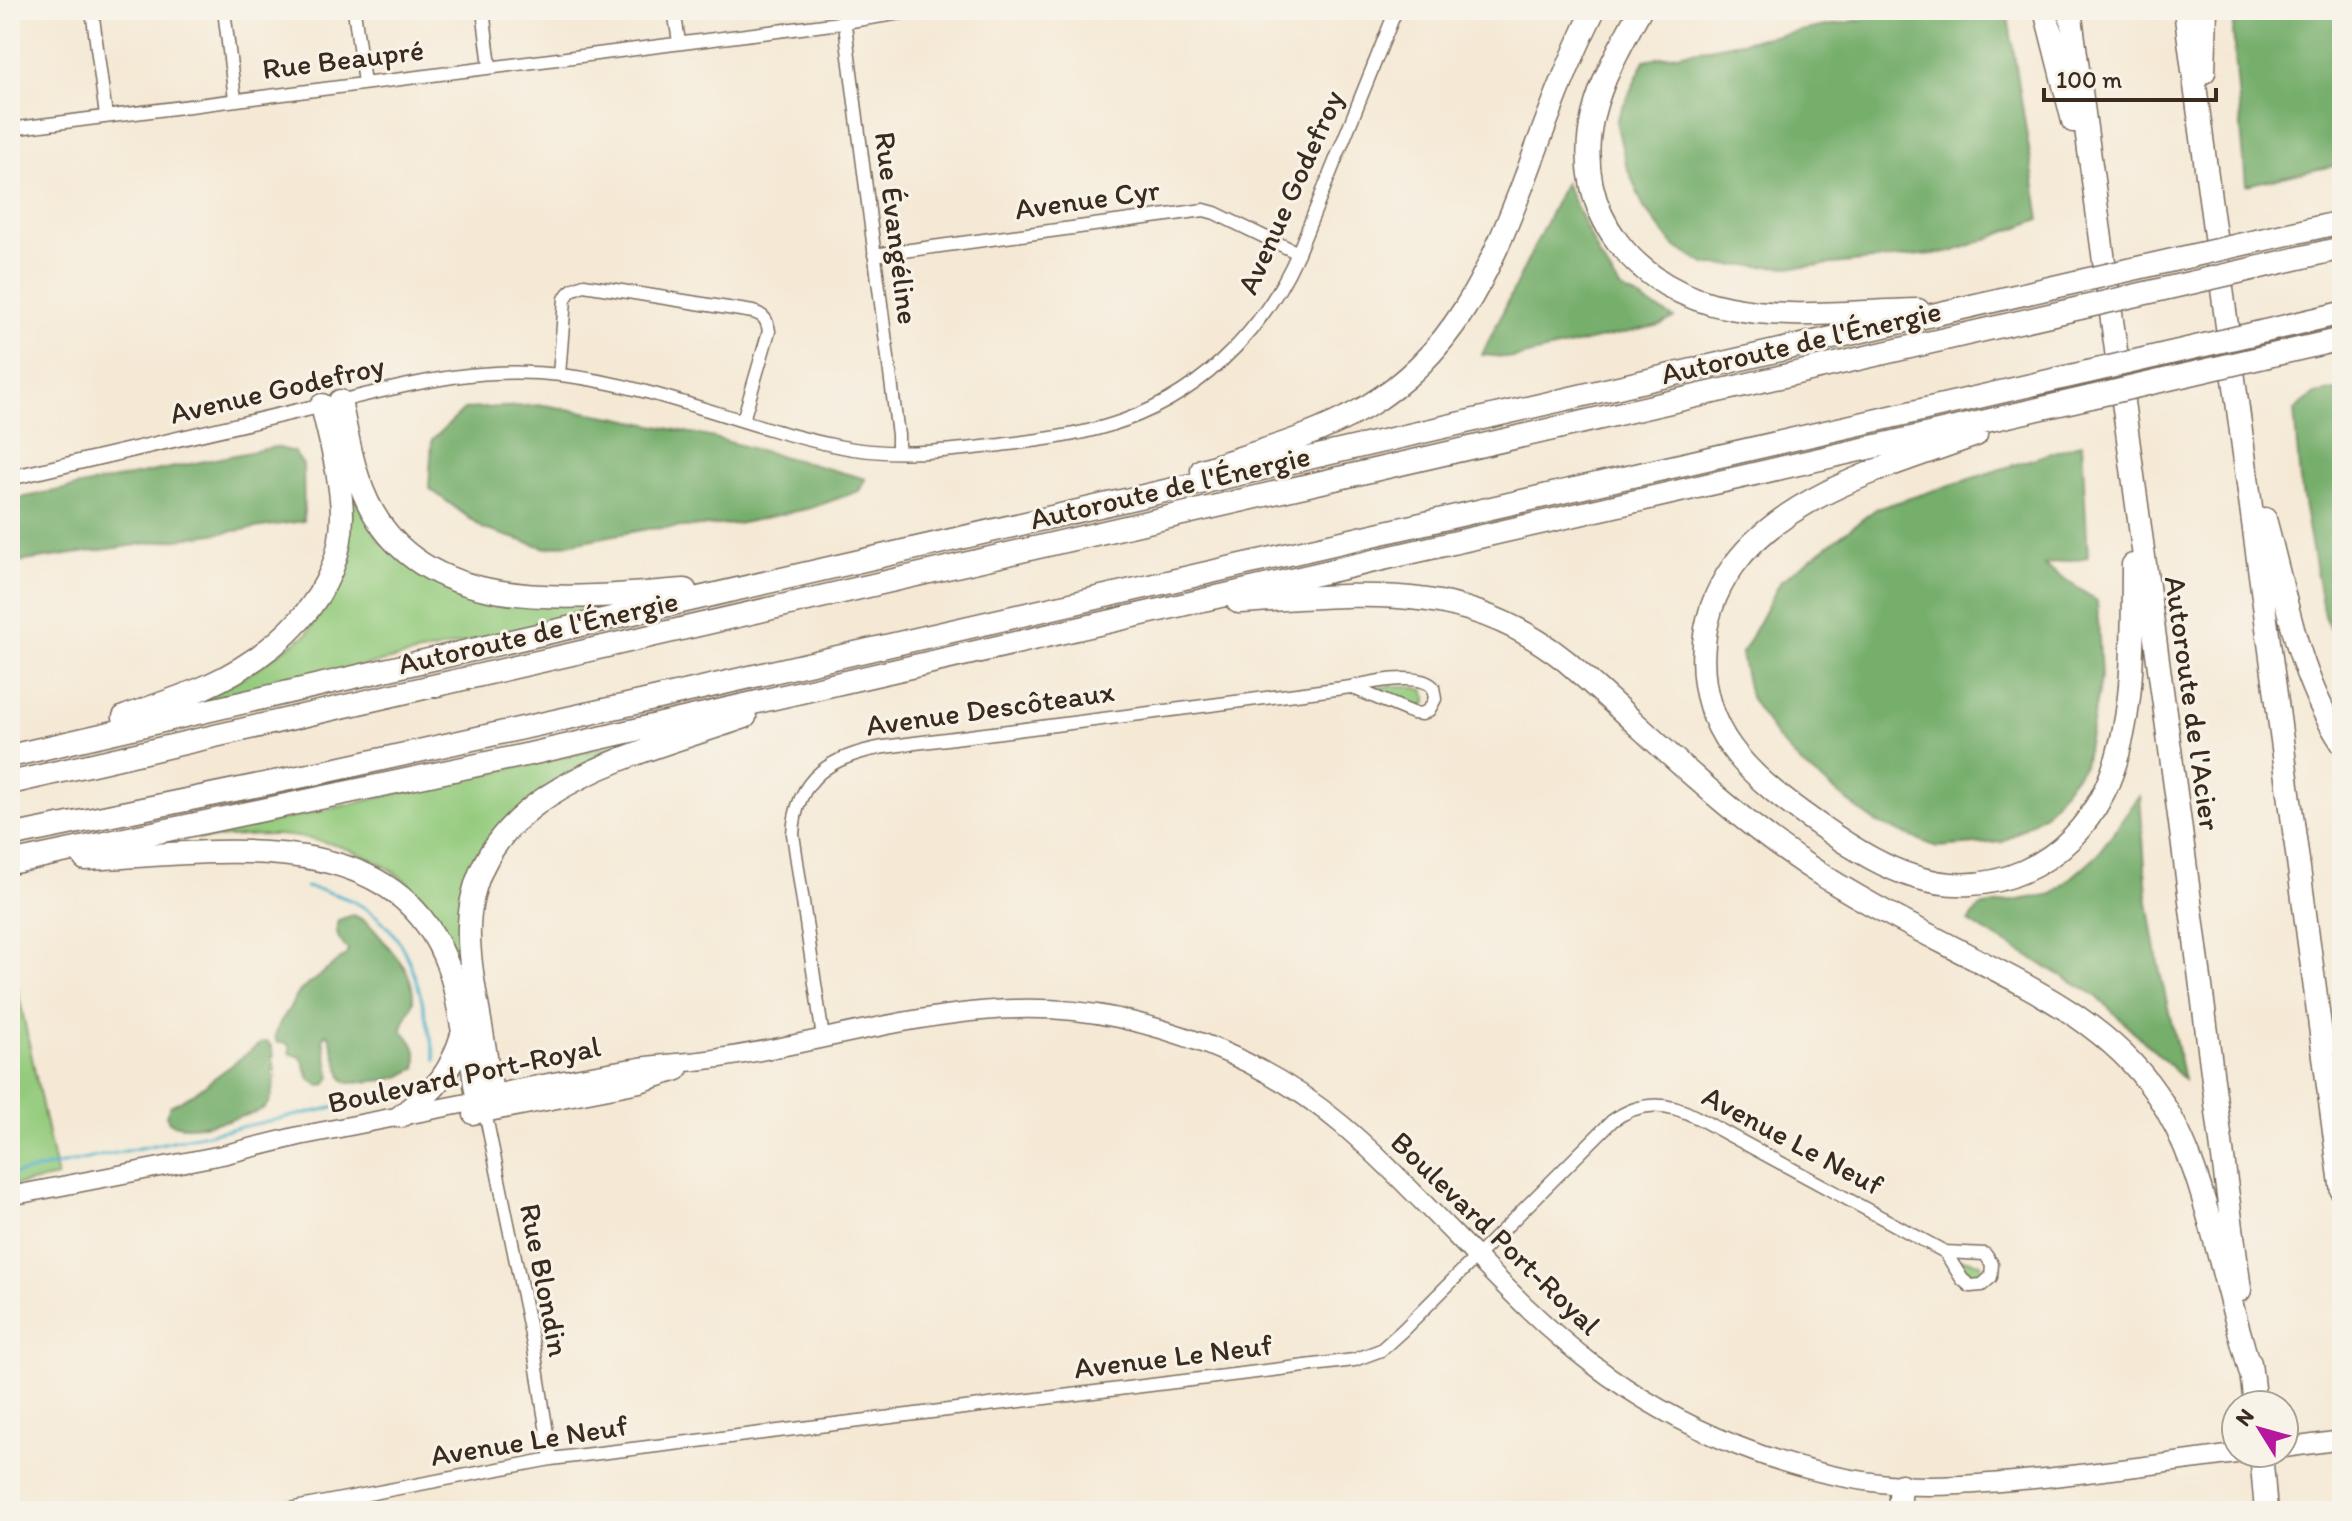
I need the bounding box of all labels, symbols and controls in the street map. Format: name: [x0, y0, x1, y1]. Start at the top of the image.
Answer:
street label: Rue Beaupré: [260, 31, 426, 87]
scale bar: [2044, 52, 2216, 102]
text: 100 m: [2056, 65, 2122, 94]
street label: Avenue Godefroy: [1228, 84, 1352, 300]
street label: Rue Évangéline: [867, 130, 927, 326]
street label: Avenue Cyr: [1012, 171, 1162, 227]
street label: Autoroute de l'Énergie: [1657, 292, 1945, 392]
street label: Avenue Godefroy: [166, 346, 388, 432]
street label: Autoroute de l'Énergie: [1026, 437, 1314, 537]
street label: Autoroute de l'Acier: [2157, 573, 2229, 833]
street label: Autoroute de l'Énergie: [394, 582, 682, 682]
street label: Avenue Descôteaux: [864, 672, 1117, 744]
street label: Boulevard Port-Royal: [324, 1027, 604, 1121]
street label: Avenue Le Neuf: [1696, 1077, 1890, 1203]
street label: Boulevard Port-Royal: [1383, 1123, 1609, 1343]
street label: Rue Blondin: [512, 1200, 578, 1360]
street label: Avenue Le Neuf: [1072, 1325, 1275, 1387]
north arrow: [2220, 1389, 2300, 1469]
text: N: [2229, 1403, 2260, 1431]
street label: Avenue Le Neuf: [428, 1406, 631, 1474]

